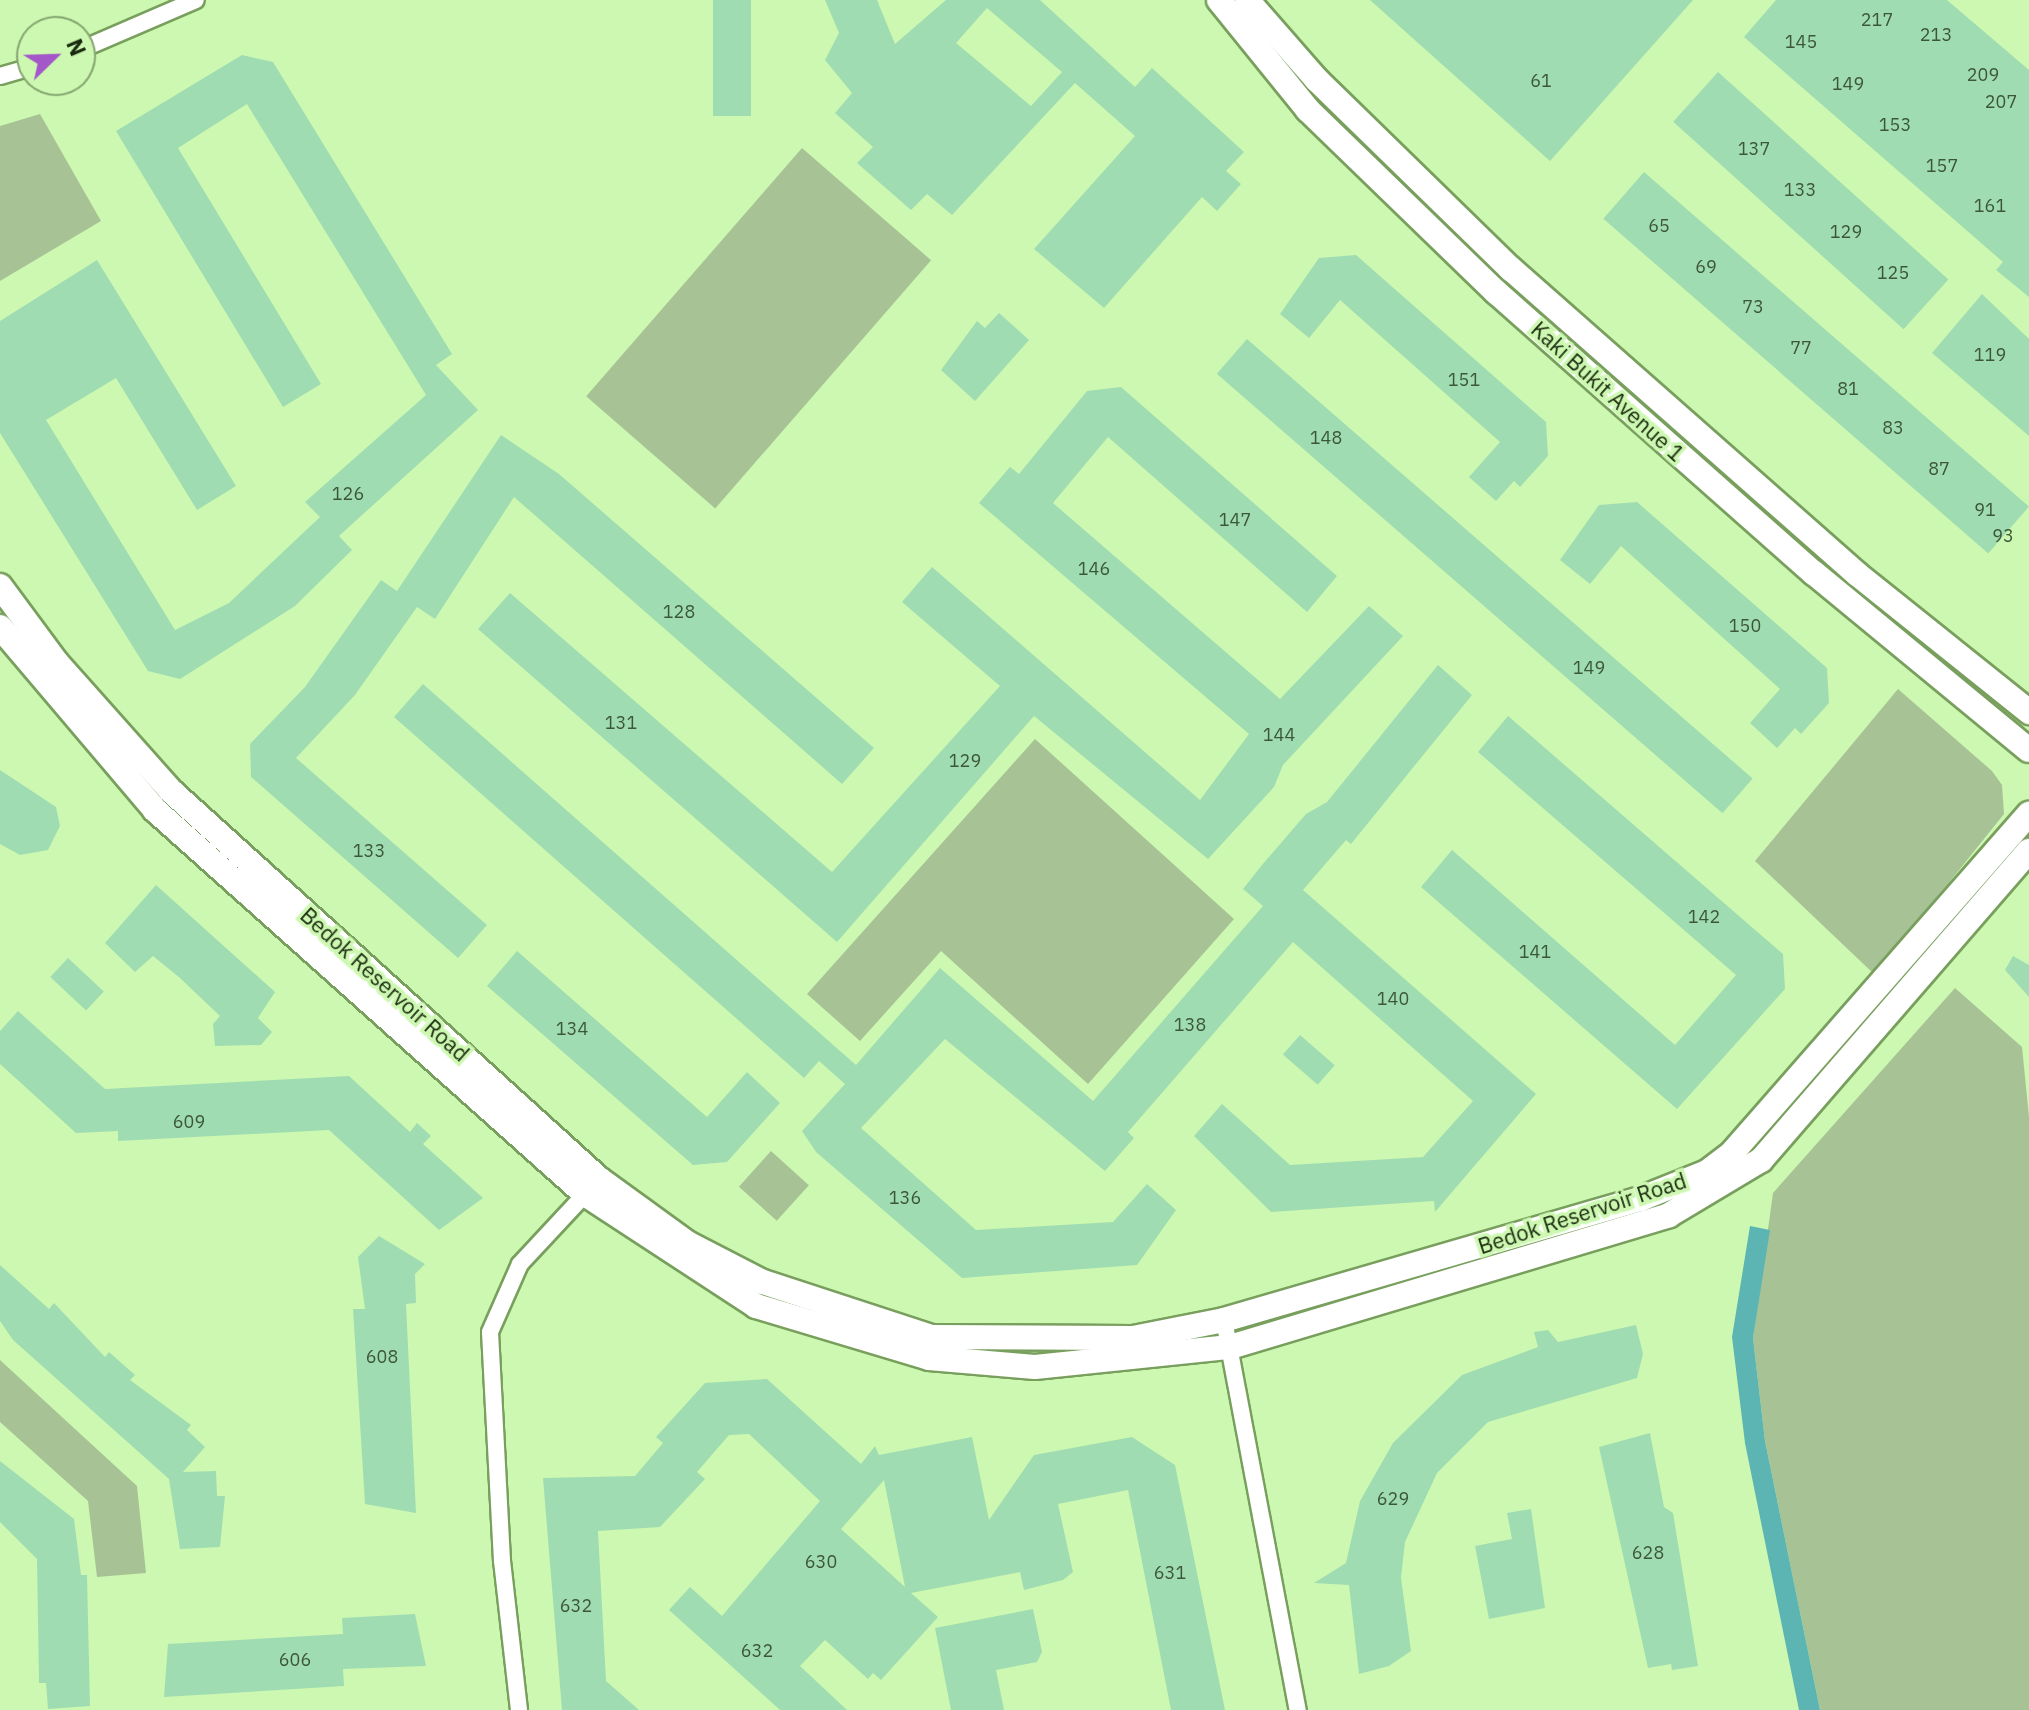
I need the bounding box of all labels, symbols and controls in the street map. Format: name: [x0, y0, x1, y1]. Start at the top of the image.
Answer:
house number: 217: [1861, 9, 1893, 31]
north arrow: [16, 16, 96, 96]
house number: 213: [1920, 24, 1952, 46]
house number: 145: [1785, 31, 1817, 53]
text: N: [60, 34, 93, 60]
house number: 209: [1967, 64, 1999, 86]
house number: 61: [1530, 70, 1552, 92]
house number: 149: [1832, 73, 1864, 95]
house number: 207: [1985, 91, 2017, 113]
house number: 153: [1879, 114, 1911, 136]
house number: 137: [1738, 138, 1770, 160]
house number: 157: [1926, 155, 1958, 177]
house number: 133: [1784, 179, 1816, 201]
house number: 161: [1974, 195, 2006, 217]
house number: 65: [1648, 215, 1670, 237]
house number: 129: [1830, 221, 1862, 243]
house number: 69: [1695, 256, 1717, 278]
house number: 125: [1877, 262, 1909, 284]
house number: 73: [1742, 296, 1764, 318]
street label: Kaki Bukit Avenue 1: [1526, 315, 1690, 467]
house number: 77: [1790, 337, 1812, 359]
house number: 119: [1974, 344, 2006, 366]
house number: 151: [1448, 369, 1480, 391]
house number: 81: [1837, 378, 1859, 400]
house number: 83: [1882, 417, 1904, 439]
house number: 148: [1310, 427, 1342, 449]
house number: 87: [1928, 458, 1950, 480]
house number: 126: [332, 483, 364, 505]
house number: 91: [1974, 499, 1996, 521]
house number: 147: [1219, 509, 1251, 531]
house number: 93: [1992, 525, 2014, 547]
house number: 146: [1078, 558, 1110, 580]
house number: 128: [663, 601, 695, 623]
house number: 150: [1729, 615, 1761, 637]
house number: 149: [1573, 657, 1605, 679]
house number: 131: [605, 712, 637, 734]
house number: 144: [1263, 724, 1295, 746]
house number: 129: [949, 750, 981, 772]
house number: 133: [353, 840, 385, 862]
street label: Bedok Reservoir Road: [295, 901, 475, 1067]
house number: 142: [1688, 906, 1720, 928]
house number: 141: [1519, 941, 1551, 963]
house number: 140: [1377, 988, 1409, 1010]
house number: 138: [1174, 1014, 1206, 1036]
house number: 134: [556, 1018, 588, 1040]
house number: 609: [173, 1111, 205, 1133]
street label: Bedok Reservoir Road: [1474, 1167, 1690, 1259]
house number: 136: [889, 1187, 921, 1209]
house number: 608: [366, 1346, 398, 1368]
house number: 629: [1377, 1488, 1409, 1510]
house number: 628: [1632, 1542, 1664, 1564]
house number: 630: [805, 1551, 837, 1573]
house number: 631: [1154, 1562, 1186, 1584]
house number: 632: [560, 1595, 592, 1617]
house number: 632: [741, 1640, 773, 1662]
house number: 606: [279, 1649, 311, 1671]

